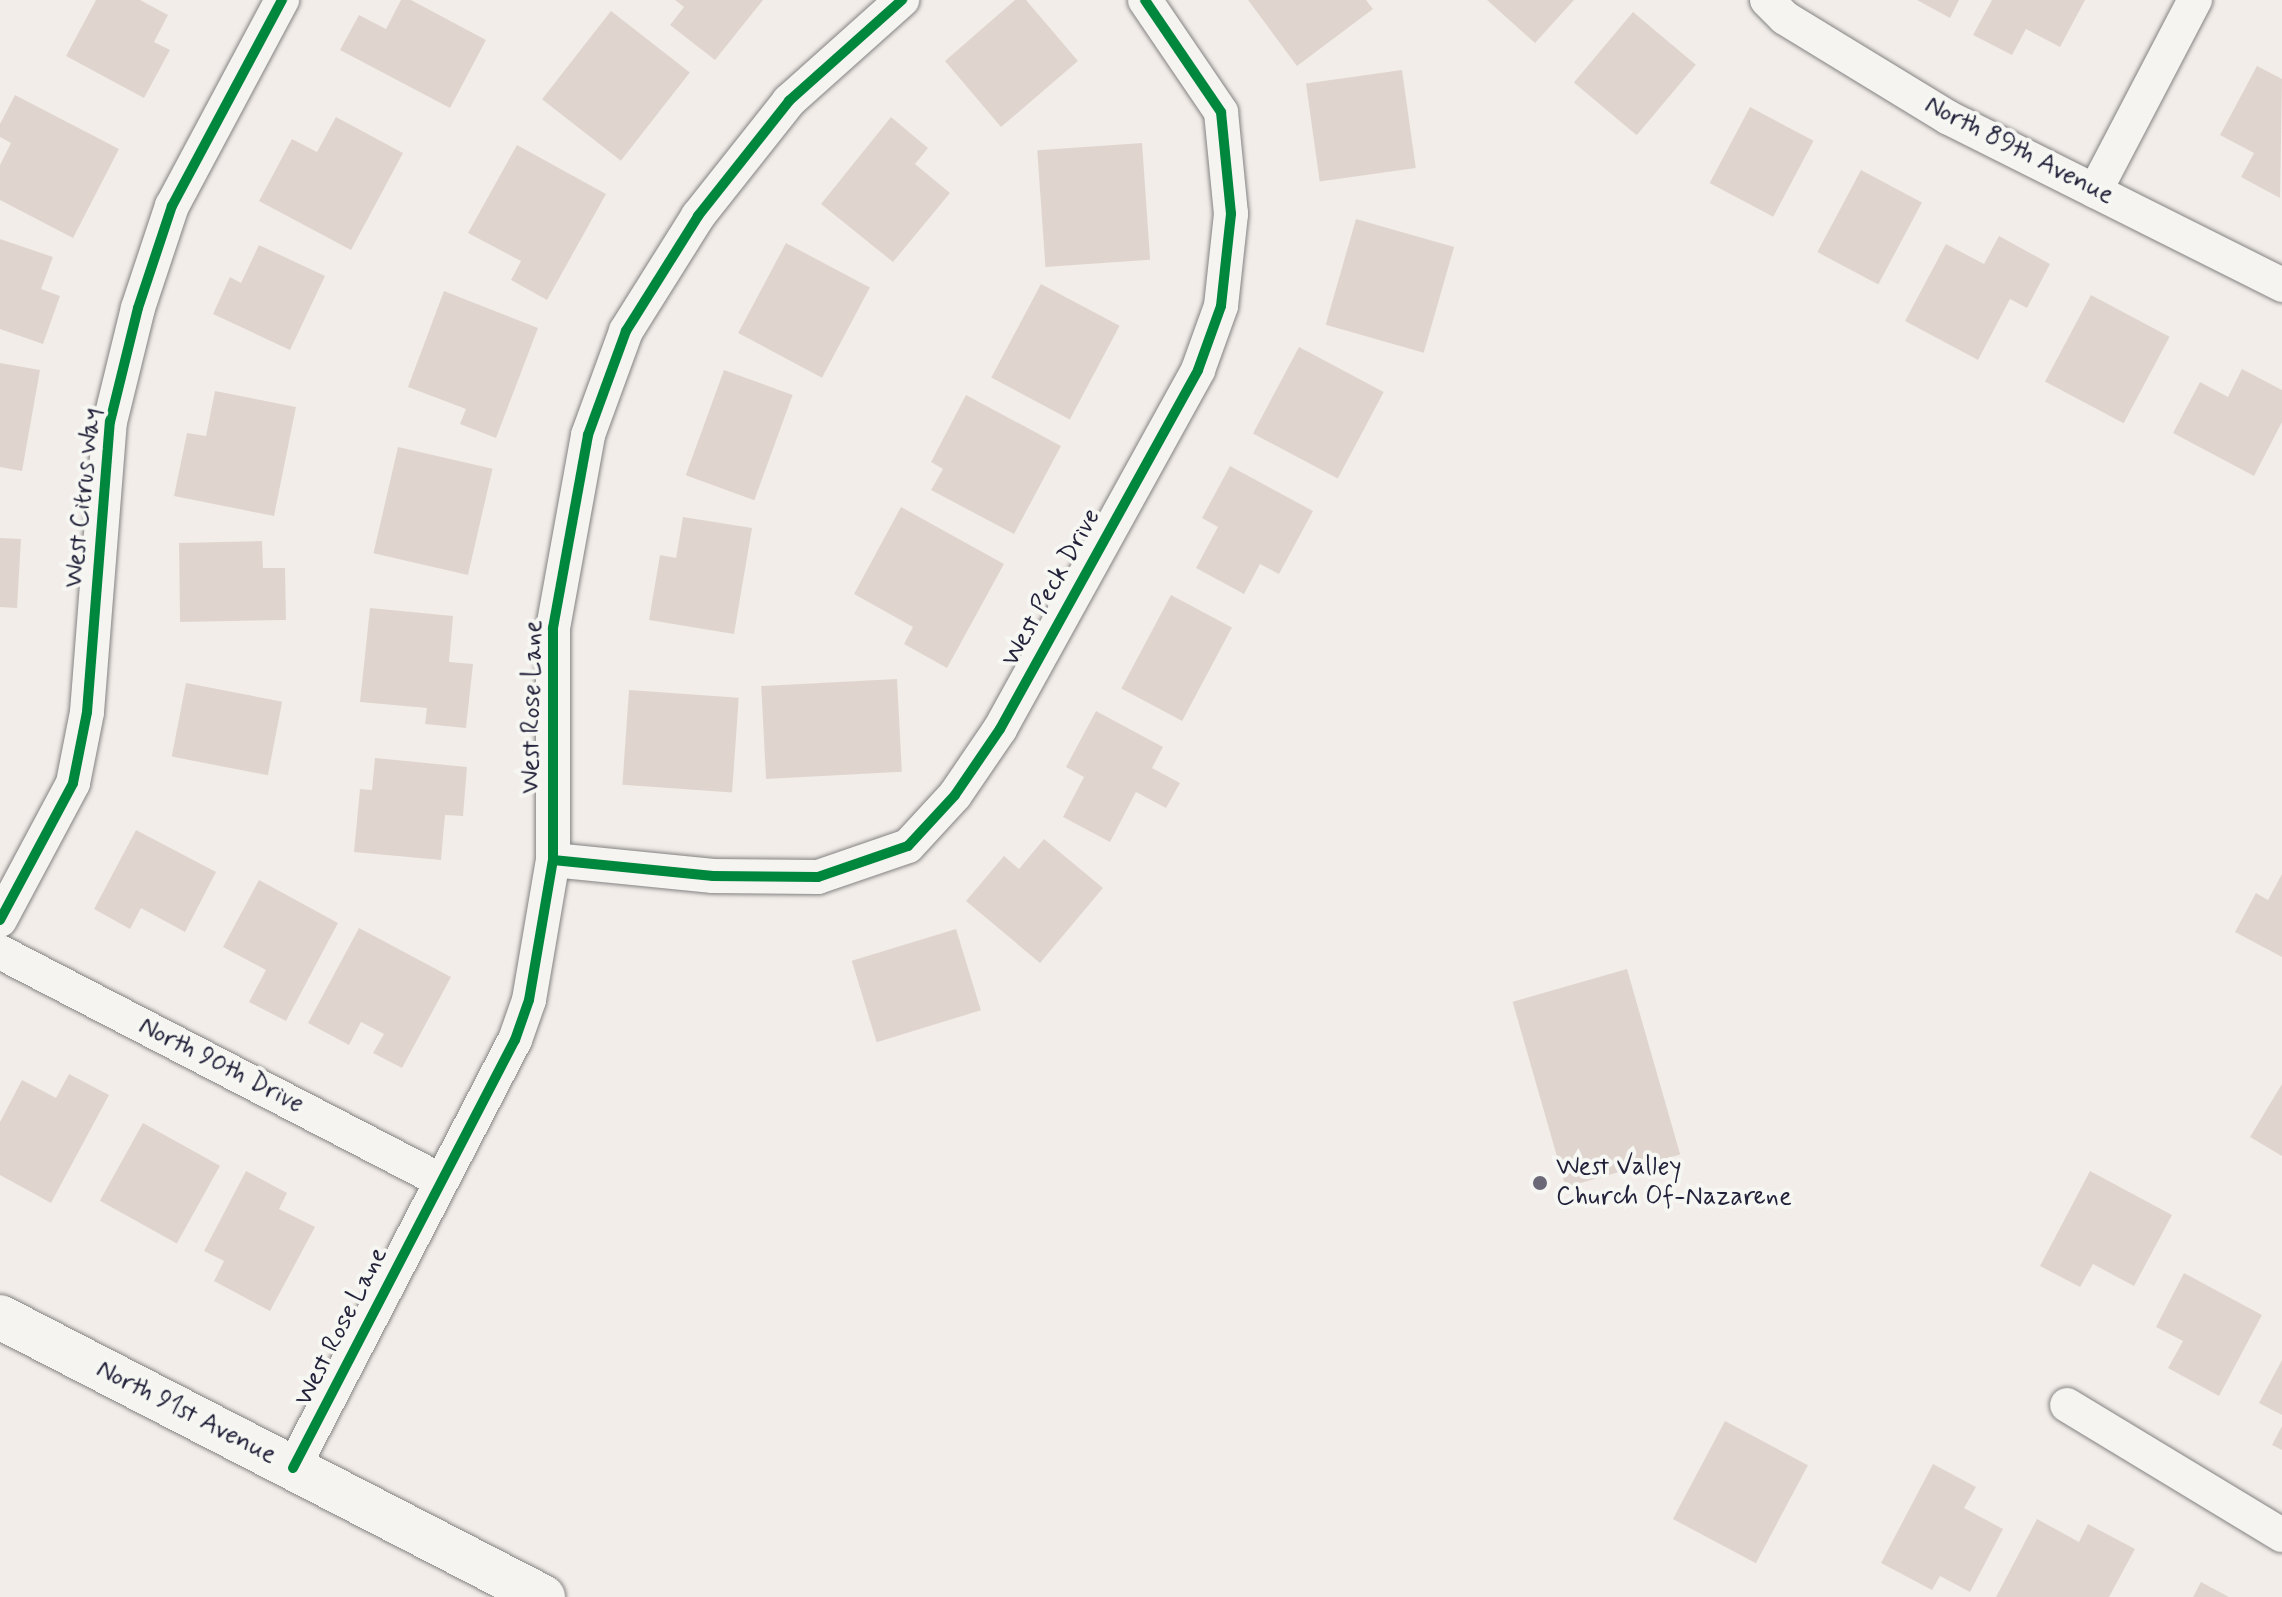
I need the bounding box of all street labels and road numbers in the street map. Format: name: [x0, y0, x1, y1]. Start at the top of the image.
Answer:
street label: North 89th Avenue: [1919, 90, 2119, 212]
street label: West Citrus Way: [59, 405, 109, 591]
street label: West Peck Drive: [996, 504, 1108, 672]
street label: West Rose Lane: [516, 620, 550, 794]
street label: North 90th Drive: [133, 1011, 309, 1121]
street label: West Rose Lane: [289, 1243, 395, 1411]
street label: North 91st Avenue: [91, 1354, 281, 1472]

